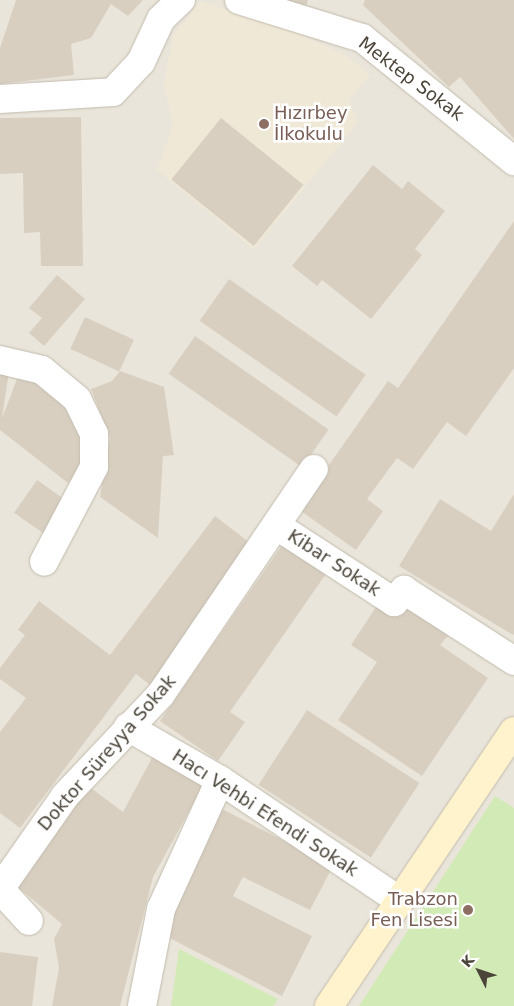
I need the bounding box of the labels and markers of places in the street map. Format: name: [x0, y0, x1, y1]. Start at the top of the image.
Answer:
place label: Hızırbey İlkokulu: [274, 103, 348, 146]
marker: Hızırbey İlkokulu: [258, 118, 270, 130]
place label: Trabzon Fen Lisesi: [371, 889, 458, 932]
marker: Trabzon Fen Lisesi: [462, 904, 474, 916]

